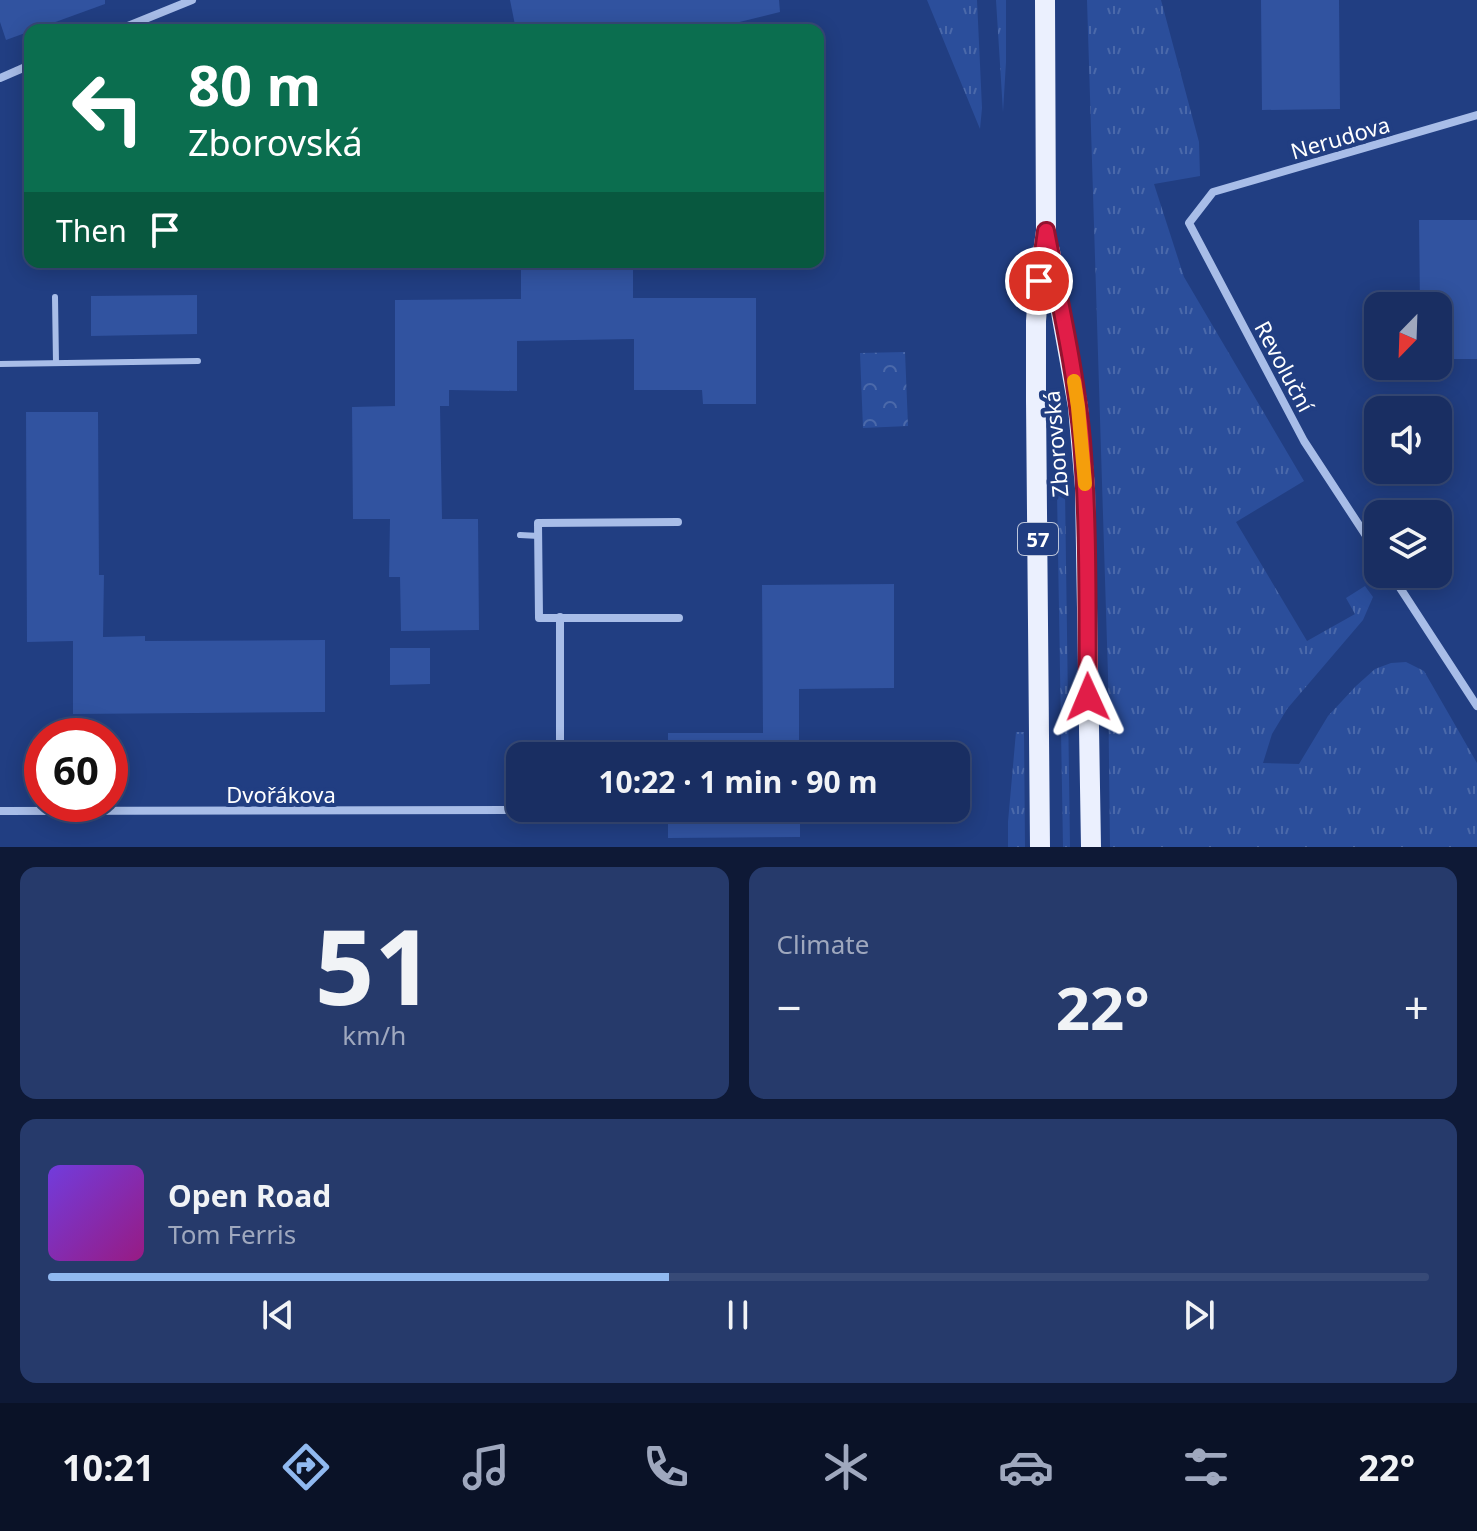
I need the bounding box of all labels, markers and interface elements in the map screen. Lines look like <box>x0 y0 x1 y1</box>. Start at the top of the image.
text: 80 m <box>188 46 321 122</box>
icon: left <box>56 56 160 160</box>
street label: Nerudova <box>1287 109 1393 165</box>
text: Zborovská <box>188 118 363 167</box>
icon: arrive <box>143 208 187 252</box>
text: Then <box>56 210 127 251</box>
pin <box>1005 247 1073 315</box>
icon: arrive <box>1017 259 1061 303</box>
north arrow <box>1364 292 1452 380</box>
map controls <box>1364 292 1452 588</box>
street label: Revoluční <box>1248 315 1322 418</box>
street label: Zborovská <box>1035 390 1075 498</box>
button: sound <box>1364 396 1452 484</box>
button: layers <box>1364 500 1452 588</box>
road number: 57 <box>1018 523 1058 555</box>
position arrow <box>1046 655 1130 739</box>
speed limit sign: 60 <box>24 718 128 822</box>
text: 10:22 · 1 min · 90 m <box>598 761 878 802</box>
street label: Dvořákova <box>226 779 336 809</box>
text: 51 <box>315 894 434 1035</box>
text: Climate <box>777 926 869 962</box>
text: 22° <box>1056 966 1150 1048</box>
text: − <box>777 977 802 1037</box>
text: + <box>1404 977 1429 1037</box>
text: km/h <box>342 1017 406 1053</box>
text: Open Road <box>168 1175 331 1216</box>
text: Tom Ferris <box>168 1216 296 1252</box>
icon: previous <box>256 1293 300 1337</box>
icon: pause <box>716 1293 760 1337</box>
icon: next <box>1177 1293 1221 1337</box>
icon: directions <box>278 1439 334 1495</box>
icon: music <box>458 1439 514 1495</box>
icon: phone <box>638 1439 694 1495</box>
icon: climate <box>818 1439 874 1495</box>
icon: car <box>998 1439 1054 1495</box>
icon: filters <box>1178 1439 1234 1495</box>
text: 10:21 <box>62 1443 154 1492</box>
text: 22° <box>1358 1443 1415 1492</box>

